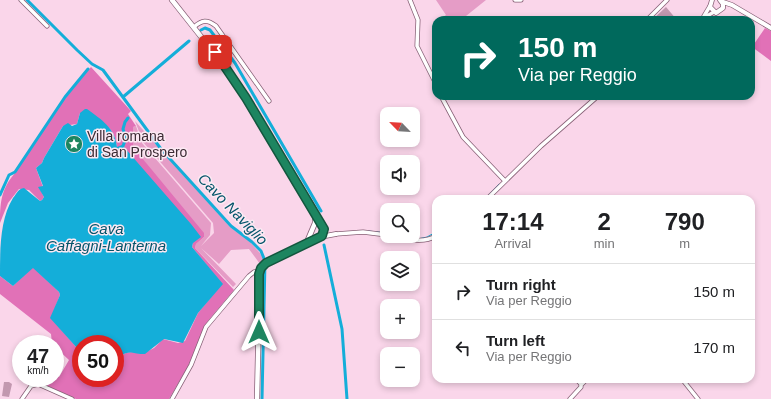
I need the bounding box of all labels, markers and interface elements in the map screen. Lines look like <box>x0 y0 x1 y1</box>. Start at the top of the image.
icon: right <box>452 32 504 84</box>
text: 150 m <box>518 32 597 63</box>
pin <box>198 35 232 69</box>
icon: arrive <box>204 41 226 63</box>
text: Via per Reggio <box>518 65 637 85</box>
north arrow <box>380 107 420 147</box>
map controls <box>380 107 420 387</box>
place label: Villa romana di San Prospero <box>87 128 188 160</box>
place icon: Villa romana di San Prospero <box>64 134 84 154</box>
button: sound <box>380 155 420 195</box>
water label: Cavo Naviglio <box>195 170 271 248</box>
button: search <box>380 203 420 243</box>
text: 17:14 <box>482 208 544 235</box>
text: 2 <box>597 208 611 235</box>
text: 790 <box>665 208 705 235</box>
water label: Cava Caffagni-Lanterna <box>46 220 166 254</box>
text: Arrival <box>494 236 531 251</box>
text: min <box>594 236 615 251</box>
text: m <box>679 236 690 251</box>
button: layers <box>380 251 420 291</box>
text: Turn right <box>486 276 556 293</box>
icon: right <box>452 281 474 303</box>
text: 150 m <box>693 283 735 300</box>
text: Via per Reggio <box>486 293 572 308</box>
button: + <box>380 299 420 339</box>
position arrow <box>238 311 280 353</box>
text: Turn left <box>486 332 545 349</box>
speed limit sign: 50 <box>72 335 124 387</box>
icon: left <box>452 337 474 359</box>
text: 170 m <box>693 339 735 356</box>
text: 47 <box>27 345 49 367</box>
button: − <box>380 347 420 387</box>
text: Via per Reggio <box>486 349 572 364</box>
text: km/h <box>27 365 49 376</box>

